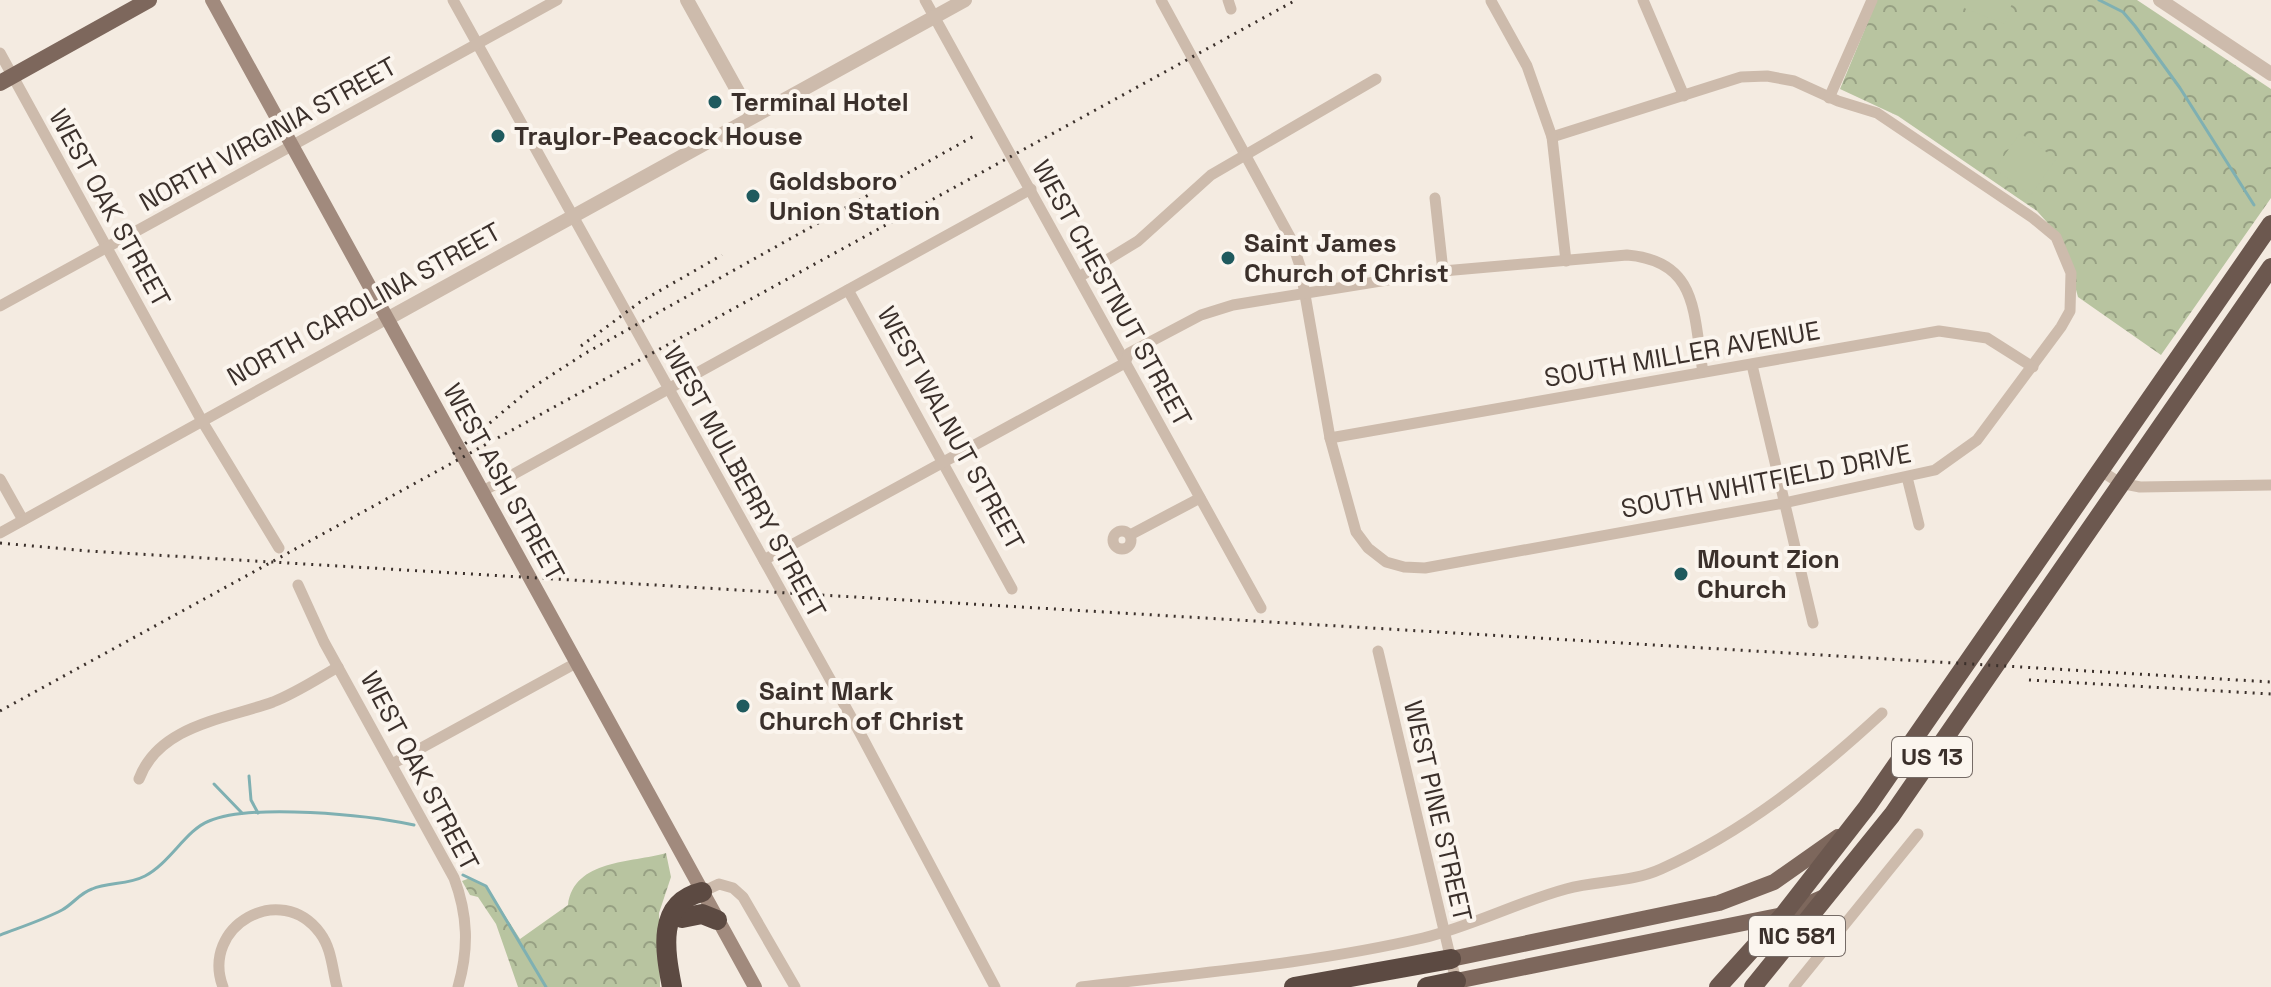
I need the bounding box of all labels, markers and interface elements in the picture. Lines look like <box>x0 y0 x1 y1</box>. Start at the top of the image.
street label: NORTH VIRGINIA STREET <box>133 49 403 219</box>
place label: Terminal Hotel <box>731 85 909 119</box>
marker: Terminal Hotel <box>706 93 724 111</box>
street label: WEST OAK STREET <box>41 103 179 313</box>
place label: Traylor-Peacock House <box>514 119 803 153</box>
marker: Traylor-Peacock House <box>489 127 507 145</box>
street label: WEST CHESTNUT STREET <box>1024 154 1200 432</box>
place label: Goldsboro Union Station <box>769 164 940 228</box>
marker: Goldsboro Union Station <box>744 187 762 205</box>
street label: NORTH CAROLINA STREET <box>221 214 507 394</box>
place label: Saint James Church of Christ <box>1244 226 1449 290</box>
marker: Saint James Church of Christ <box>1219 249 1237 267</box>
street label: WEST WALNUT STREET <box>870 300 1032 556</box>
street label: SOUTH MILLER AVENUE <box>1542 313 1822 395</box>
street label: WEST MULBERRY STREET <box>656 340 834 624</box>
street label: WEST ASH STREET <box>436 377 572 587</box>
street label: SOUTH WHITFIELD DRIVE <box>1618 436 1914 526</box>
place label: Mount Zion Church <box>1697 542 1840 606</box>
marker: Mount Zion Church <box>1672 565 1690 583</box>
street label: WEST OAK STREET <box>353 665 487 877</box>
place label: Saint Mark Church of Christ <box>759 674 964 738</box>
marker: Saint Mark Church of Christ <box>734 697 752 715</box>
street label: WEST PINE STREET <box>1396 697 1480 925</box>
road number: US 13 <box>1892 737 1972 777</box>
road number: NC 581 <box>1749 916 1845 956</box>

